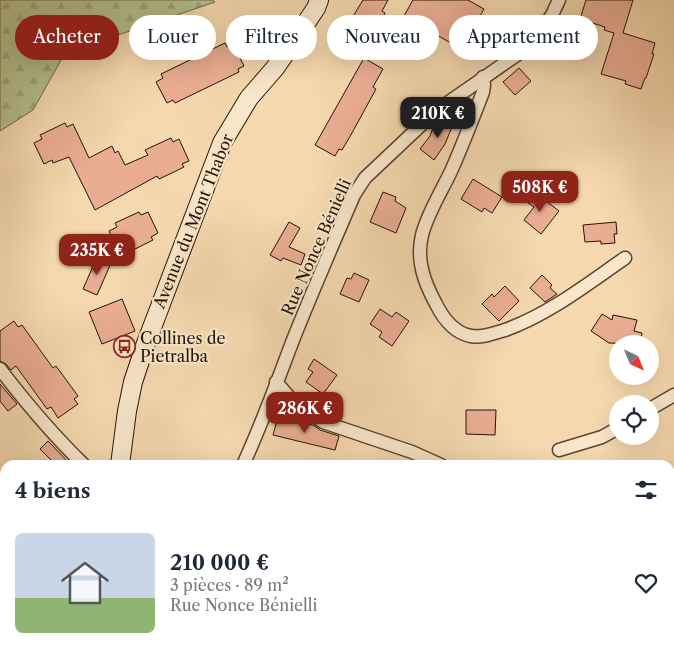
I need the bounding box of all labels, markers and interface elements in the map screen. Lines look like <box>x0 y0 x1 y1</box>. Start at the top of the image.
chip: Acheter <box>15 15 119 60</box>
chip: Louer <box>129 15 216 60</box>
chip: Filtres <box>226 15 317 60</box>
chip: Nouveau <box>327 15 439 60</box>
chip: Appartement <box>449 15 598 60</box>
pin: 210K € <box>397 96 479 139</box>
text: 210K € <box>411 103 465 123</box>
street label: Avenue du Mont Thabor <box>148 130 237 312</box>
pin: 508K € <box>499 170 581 213</box>
street label: Rue Nonce Bénielli <box>277 175 355 318</box>
text: 508K € <box>512 177 568 197</box>
pin: 235K € <box>56 234 138 276</box>
text: 235K € <box>70 240 124 260</box>
place label: Collines de Pietralba <box>140 328 225 366</box>
bus stop icon: Collines de Pietralba <box>112 335 136 359</box>
north arrow <box>609 335 659 385</box>
map controls <box>609 335 659 445</box>
pin: 286K € <box>264 392 346 434</box>
button: locate <box>609 395 659 445</box>
text: 286K € <box>277 398 333 418</box>
icon: filters <box>632 476 660 504</box>
text: 4 biens <box>15 478 91 503</box>
text: 210 000 € <box>170 550 269 575</box>
icon: home <box>55 553 115 613</box>
icon: heart <box>632 569 660 597</box>
text: 3 pièces · 89 m² <box>170 575 289 595</box>
text: Rue Nonce Bénielli <box>170 595 317 615</box>

